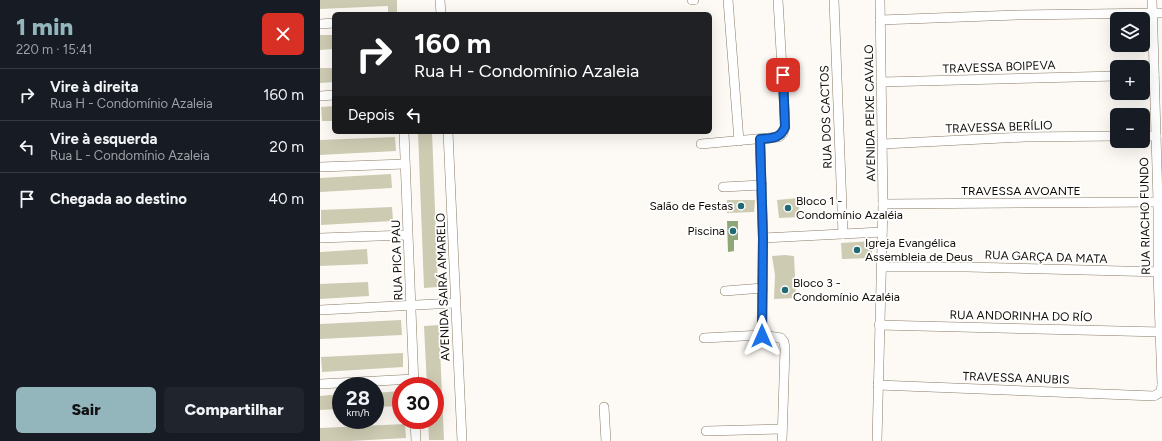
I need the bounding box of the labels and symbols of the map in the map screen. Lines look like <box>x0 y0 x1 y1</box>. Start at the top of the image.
street label: AVENIDA PEIXE CAVALO <box>862 44 878 182</box>
pin <box>766 58 800 92</box>
street label: TRAVESSA BOIPEVA <box>942 58 1056 76</box>
street label: RUA DOS CACTOS <box>817 65 835 169</box>
street label: TRAVESSA BERÍLIO <box>945 118 1053 136</box>
street label: RUA RIACHO FUNDO <box>1137 157 1153 275</box>
street label: TRAVESSA AVOANTE <box>961 184 1081 198</box>
place label: Bloco 1 - Condomínio Azaléia <box>796 194 903 222</box>
place label: Salão de Festas <box>649 199 733 213</box>
marker: Salão de Festas <box>736 201 746 211</box>
marker: Bloco 1 - Condomínio Azaléia <box>783 203 793 213</box>
street label: AVENIDA SAIRÁ AMARELO <box>433 212 453 362</box>
street label: RUA PICA PAU <box>389 219 405 301</box>
place label: Piscina <box>688 224 725 238</box>
marker: Piscina <box>728 226 738 236</box>
place label: Igreja Evangélica Assembleia de Deus <box>865 236 973 264</box>
marker: Igreja Evangélica Assembleia de Deus <box>852 245 862 255</box>
street label: RUA GARÇA DA MATA <box>984 248 1108 266</box>
place label: Bloco 3 - Condomínio Azaléia <box>793 276 900 304</box>
marker: Bloco 3 - Condomínio Azaléia <box>780 285 790 295</box>
street label: RUA ANDORINHA DO RÍO <box>949 308 1093 324</box>
position arrow <box>741 315 783 357</box>
street label: TRAVESSA ANUBIS <box>962 369 1070 387</box>
speed limit sign: 30 <box>392 377 444 429</box>

